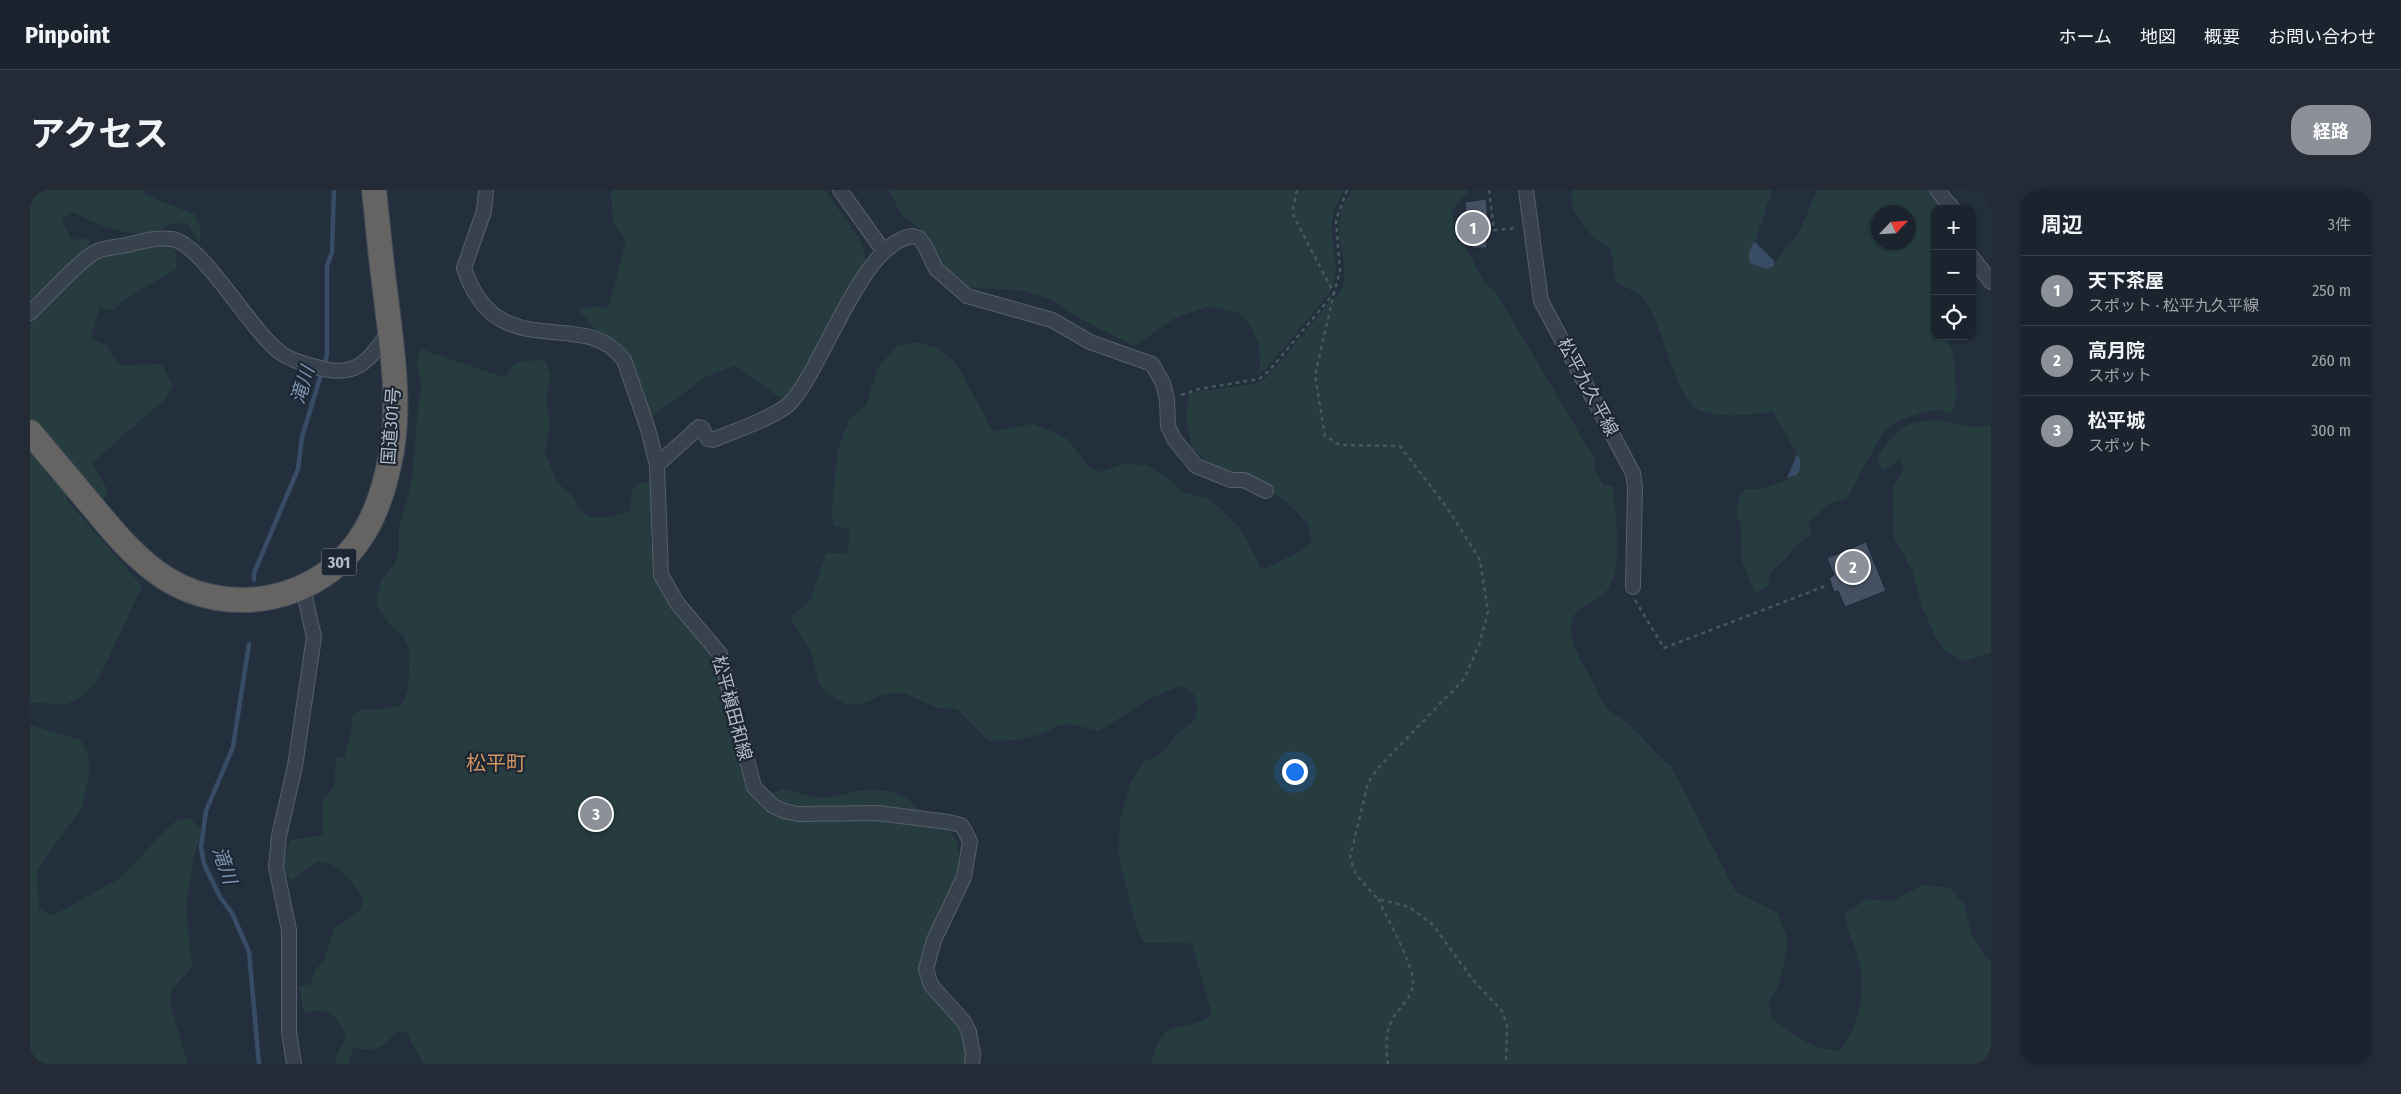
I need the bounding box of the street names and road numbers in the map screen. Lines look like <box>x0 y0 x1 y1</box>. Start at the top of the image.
street label: 松平九久平線 <box>1553 334 1623 440</box>
street label: 国道301号 <box>377 386 405 466</box>
road number: 301 <box>322 548 356 576</box>
street label: 松平槇田和線 <box>707 653 757 763</box>

